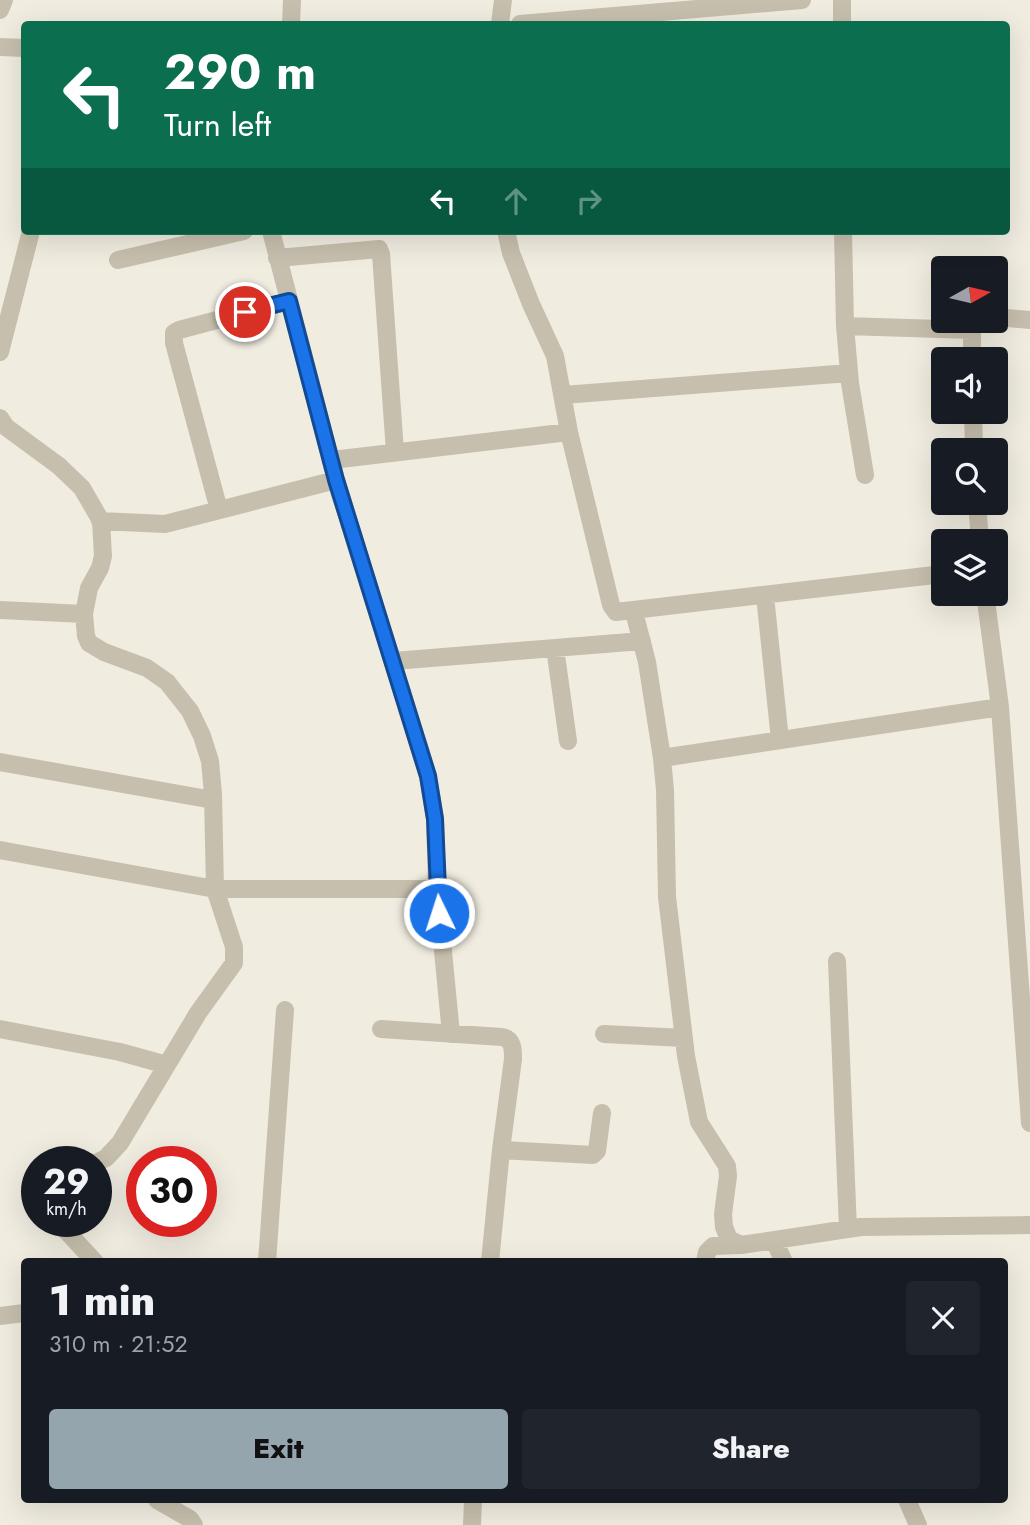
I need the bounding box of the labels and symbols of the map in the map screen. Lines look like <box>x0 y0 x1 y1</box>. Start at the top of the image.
north arrow <box>931 256 1008 332</box>
pin <box>215 282 275 342</box>
position arrow <box>402 876 476 950</box>
speed limit sign: 30 <box>126 1146 217 1237</box>

